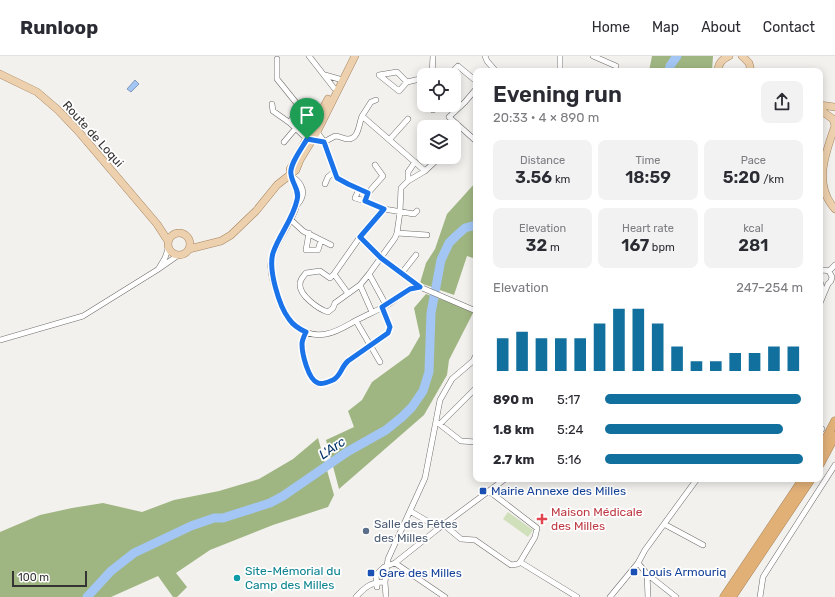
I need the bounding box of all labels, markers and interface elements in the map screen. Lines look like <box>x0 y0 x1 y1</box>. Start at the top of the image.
text: Runloop <box>20 16 98 39</box>
text: Home <box>592 19 630 36</box>
text: Map <box>652 19 679 36</box>
text: About <box>701 19 741 36</box>
text: Contact <box>763 19 815 36</box>
map controls <box>417 68 461 164</box>
button: locate <box>417 68 461 112</box>
text: Evening run <box>493 81 622 108</box>
button: share <box>761 81 803 123</box>
street label: Route de Loqui <box>60 98 126 170</box>
pin <box>290 98 324 139</box>
icon: arrive <box>296 104 318 126</box>
text: 20:33 · 4 × 890 m <box>493 110 599 125</box>
button: layers <box>417 120 461 164</box>
text: Distance <box>520 154 565 167</box>
text: Time <box>636 154 660 167</box>
text: Pace <box>741 154 766 167</box>
text: 3.56 <box>515 167 552 187</box>
text: 18:59 <box>625 167 671 187</box>
text: 5:20 <box>723 167 760 187</box>
text: km <box>552 173 570 186</box>
text: /km <box>760 173 784 186</box>
text: Elevation <box>519 222 566 235</box>
text: Heart rate <box>622 222 674 235</box>
text: kcal <box>743 222 763 235</box>
text: 32 <box>526 235 547 255</box>
text: 167 <box>621 235 649 255</box>
text: 281 <box>738 235 768 255</box>
text: m <box>547 241 560 254</box>
text: bpm <box>649 241 675 254</box>
text: Elevation <box>493 280 549 295</box>
text: 247–254 m <box>736 280 803 295</box>
text: 890 m <box>493 392 534 407</box>
text: 5:17 <box>557 392 580 407</box>
text: 1.8 km <box>493 422 534 437</box>
text: 5:24 <box>557 422 584 437</box>
water label: L'Arc <box>316 434 348 462</box>
text: 2.7 km <box>493 452 534 467</box>
text: 5:16 <box>557 452 581 467</box>
place label: Mairie Annexe des Milles <box>491 484 626 498</box>
marker: Mairie Annexe des Milles <box>478 486 488 496</box>
place label: Maison Médicale des Milles <box>551 505 643 533</box>
marker: Maison Médicale des Milles <box>536 513 548 525</box>
place label: Salle des Fêtes des Milles <box>374 517 458 545</box>
marker: Salle des Fêtes des Milles <box>361 526 371 536</box>
place label: Site-Mémorial du Camp des Milles <box>245 564 341 592</box>
place label: Louis Armouriq <box>642 565 726 579</box>
place label: Gare des Milles <box>379 566 462 580</box>
marker: Louis Armouriq <box>629 567 639 577</box>
marker: Gare des Milles <box>366 568 376 578</box>
scale bar <box>12 569 87 588</box>
text: 100 m <box>18 571 49 584</box>
marker: Site-Mémorial du Camp des Milles <box>232 573 242 583</box>

